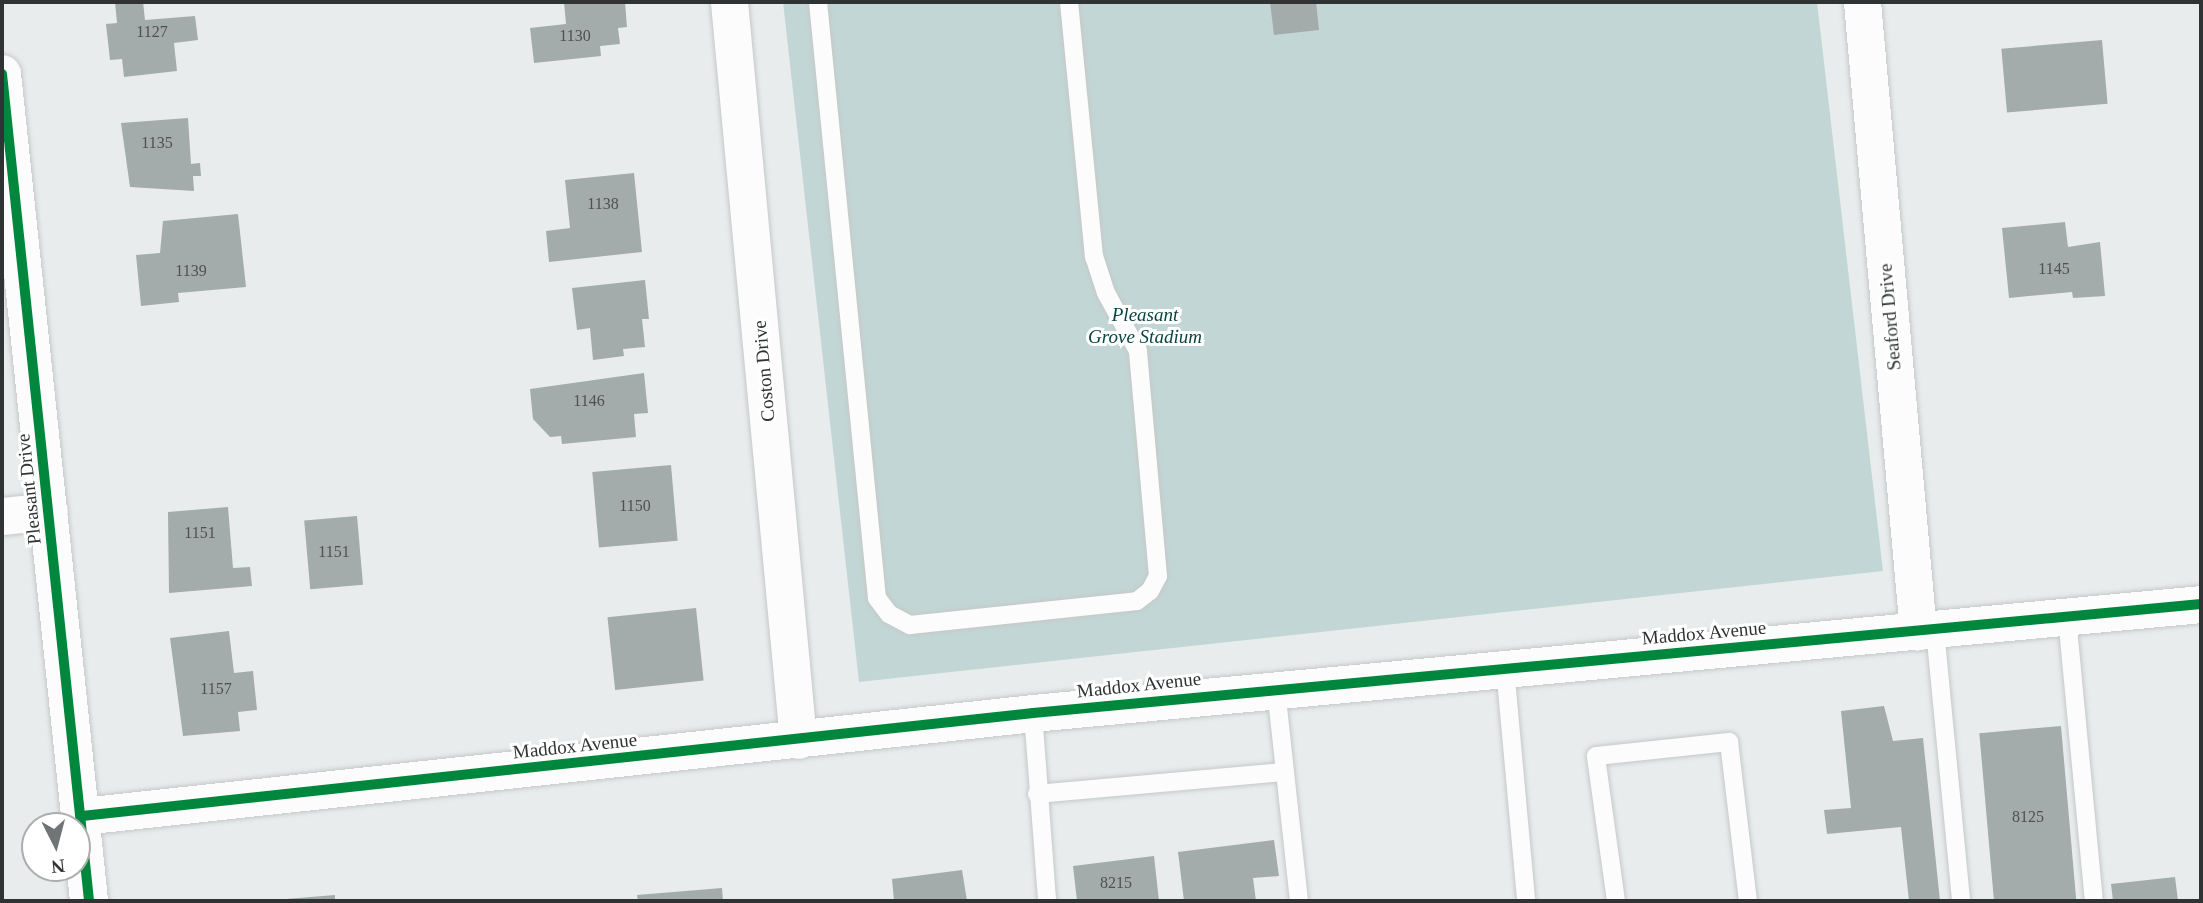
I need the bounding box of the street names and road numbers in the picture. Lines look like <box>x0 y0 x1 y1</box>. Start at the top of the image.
street label: Seaford Drive <box>1874 263 1906 371</box>
street label: Coston Drive <box>748 319 780 423</box>
street label: Pleasant Drive <box>12 432 46 546</box>
street label: Maddox Avenue <box>1640 616 1768 650</box>
street label: Maddox Avenue <box>1075 667 1203 703</box>
street label: Maddox Avenue <box>511 728 639 764</box>

